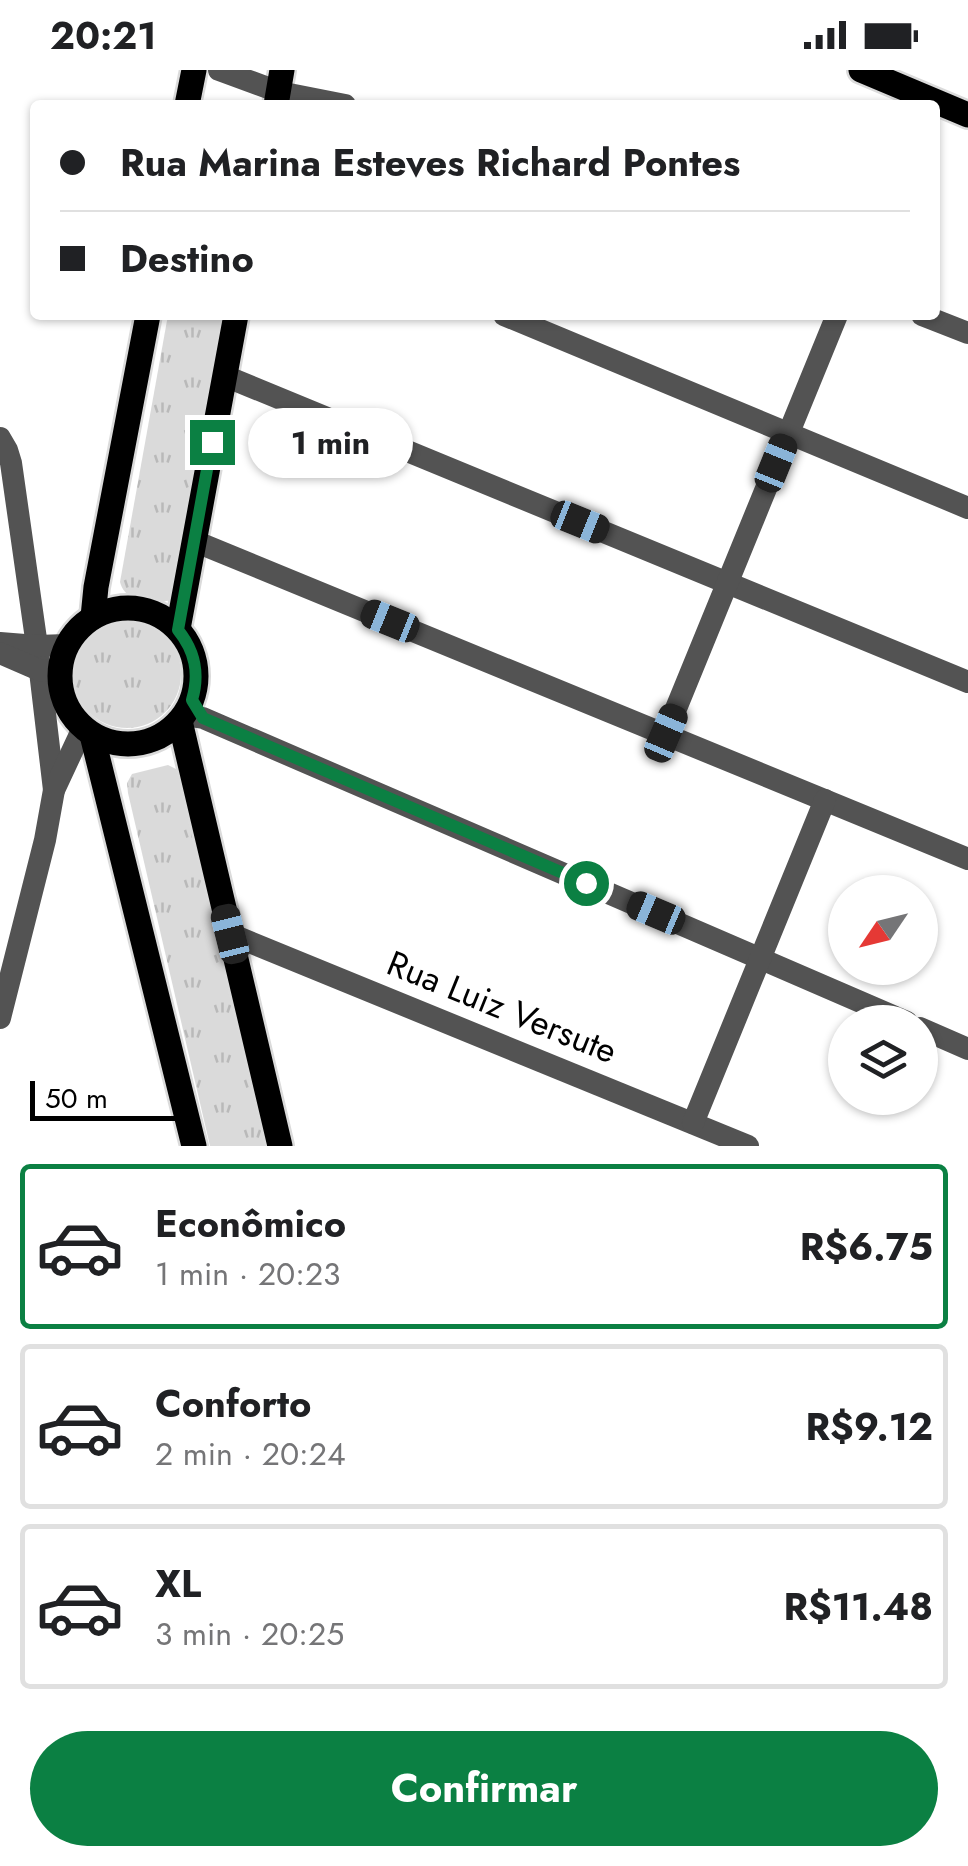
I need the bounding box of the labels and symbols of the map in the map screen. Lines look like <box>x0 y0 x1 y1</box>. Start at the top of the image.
callout: 1 min <box>247 407 412 477</box>
route end <box>190 420 235 465</box>
car <box>751 430 801 496</box>
car <box>547 497 613 547</box>
car <box>357 596 423 646</box>
car <box>640 700 692 766</box>
route start <box>564 861 609 906</box>
north arrow <box>828 875 938 985</box>
car <box>623 887 689 939</box>
car <box>208 901 252 967</box>
street label: Rua Luiz Versute <box>380 938 624 1076</box>
scale bar <box>30 1076 188 1120</box>

